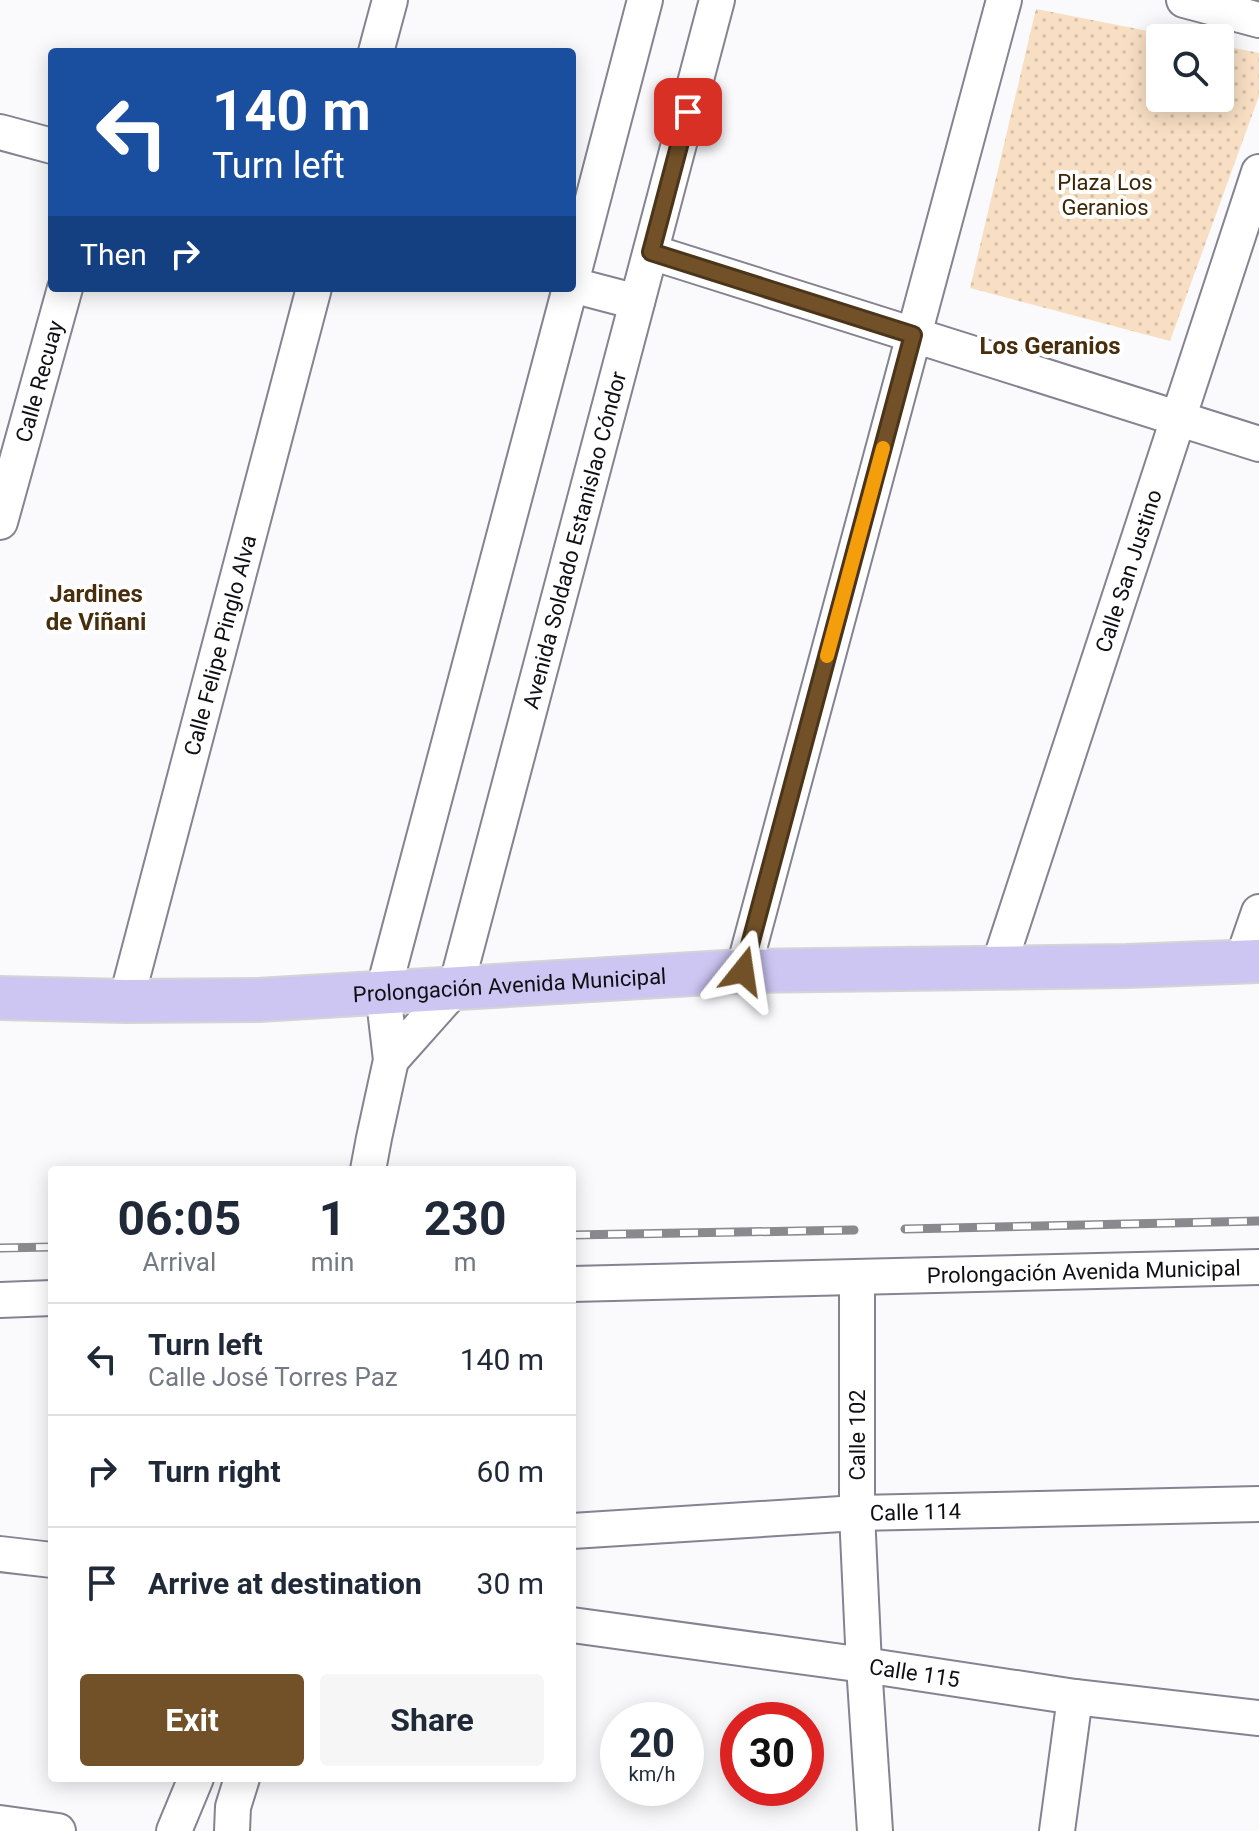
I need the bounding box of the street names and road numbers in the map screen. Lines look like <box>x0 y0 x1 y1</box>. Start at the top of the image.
street label: Calle Recuay <box>10 317 68 445</box>
street label: Avenida Soldado Estanislao Cóndor <box>518 368 631 711</box>
street label: Calle San Justino <box>1090 486 1167 655</box>
street label: Calle Felipe Pinglo Alva <box>179 532 261 758</box>
street label: Prolongación Avenida Municipal <box>352 963 667 1007</box>
street label: Prolongación Avenida Municipal <box>927 1255 1241 1288</box>
street label: Calle 102 <box>845 1389 870 1481</box>
street label: Calle 114 <box>870 1498 961 1525</box>
street label: Calle 115 <box>868 1653 962 1692</box>

